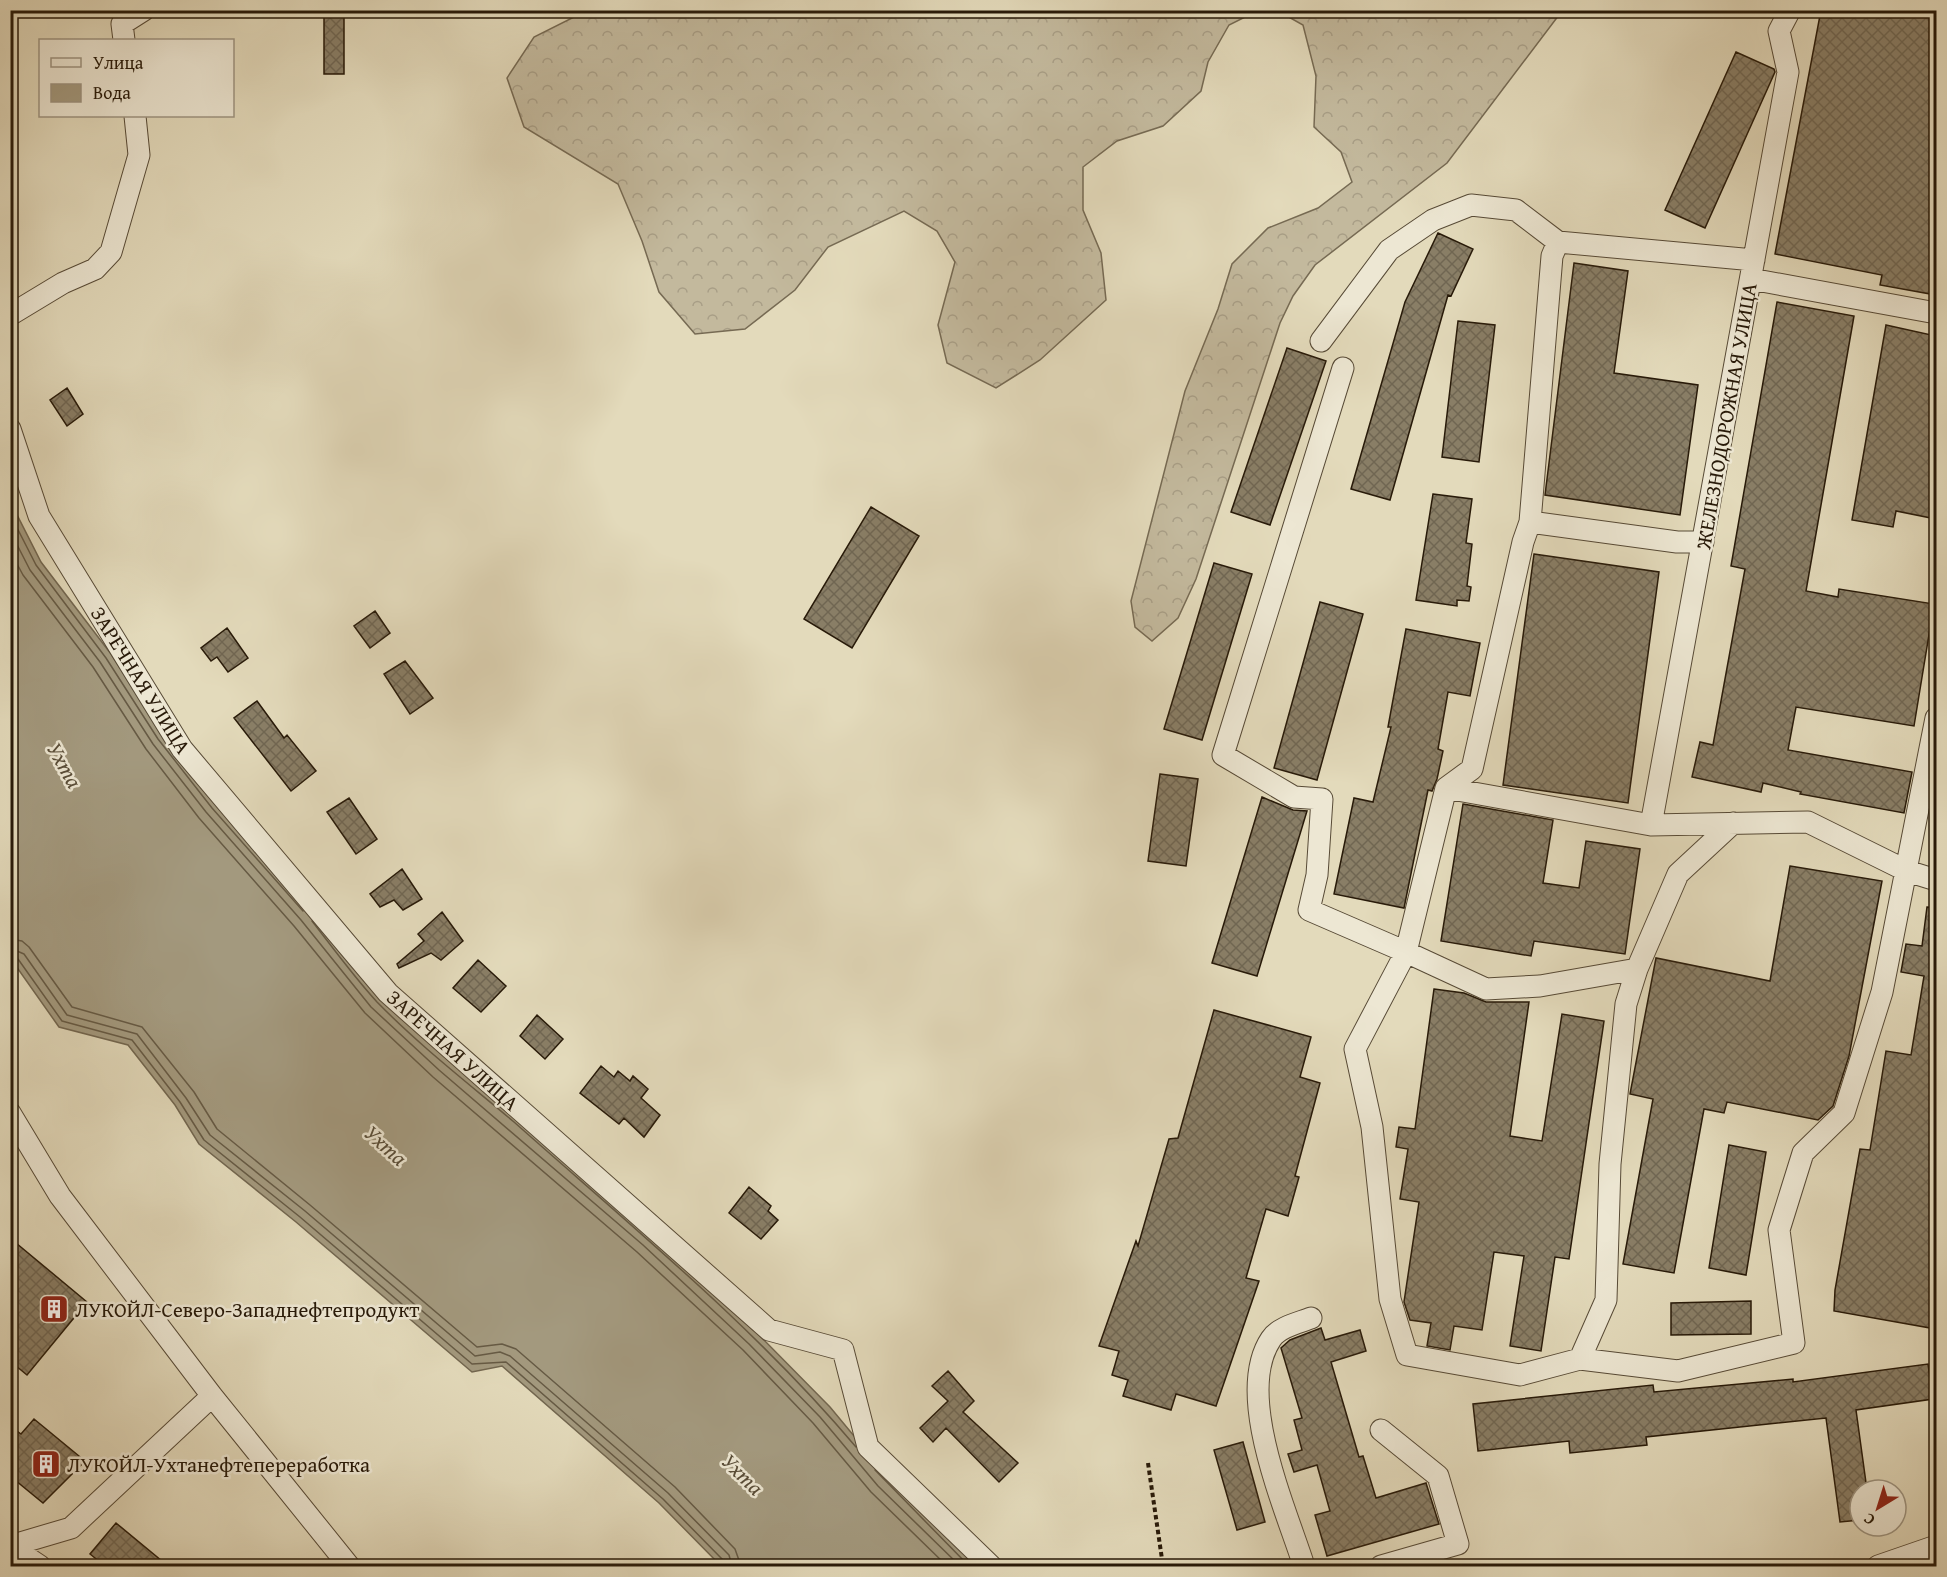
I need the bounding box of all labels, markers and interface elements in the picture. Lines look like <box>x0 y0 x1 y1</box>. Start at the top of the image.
legend <box>39 39 234 117</box>
text: Улица <box>93 49 144 76</box>
text: Вода <box>93 79 131 106</box>
street label: ЖЕЛЕЗНОДОРОЖНАЯ УЛИЦА <box>1687 280 1765 553</box>
street label: ЗАРЕЧНАЯ УЛИЦА <box>83 600 199 760</box>
water label: Ухта <box>39 736 91 794</box>
street label: ЗАРЕЧНАЯ УЛИЦА <box>380 982 526 1118</box>
water label: Ухта <box>357 1117 415 1173</box>
building icon: ЛУКОЙЛ-Северо-Западнефтепродукт <box>38 1293 70 1325</box>
place label: ЛУКОЙЛ-Северо-Западнефтепродукт <box>75 1294 419 1325</box>
water label: Ухта <box>715 1446 771 1502</box>
building icon: ЛУКОЙЛ-Ухтанефтепереработка <box>30 1448 62 1480</box>
place label: ЛУКОЙЛ-Ухтанефтепереработка <box>67 1449 370 1480</box>
north arrow <box>1848 1478 1908 1538</box>
text: С <box>1858 1508 1880 1532</box>

